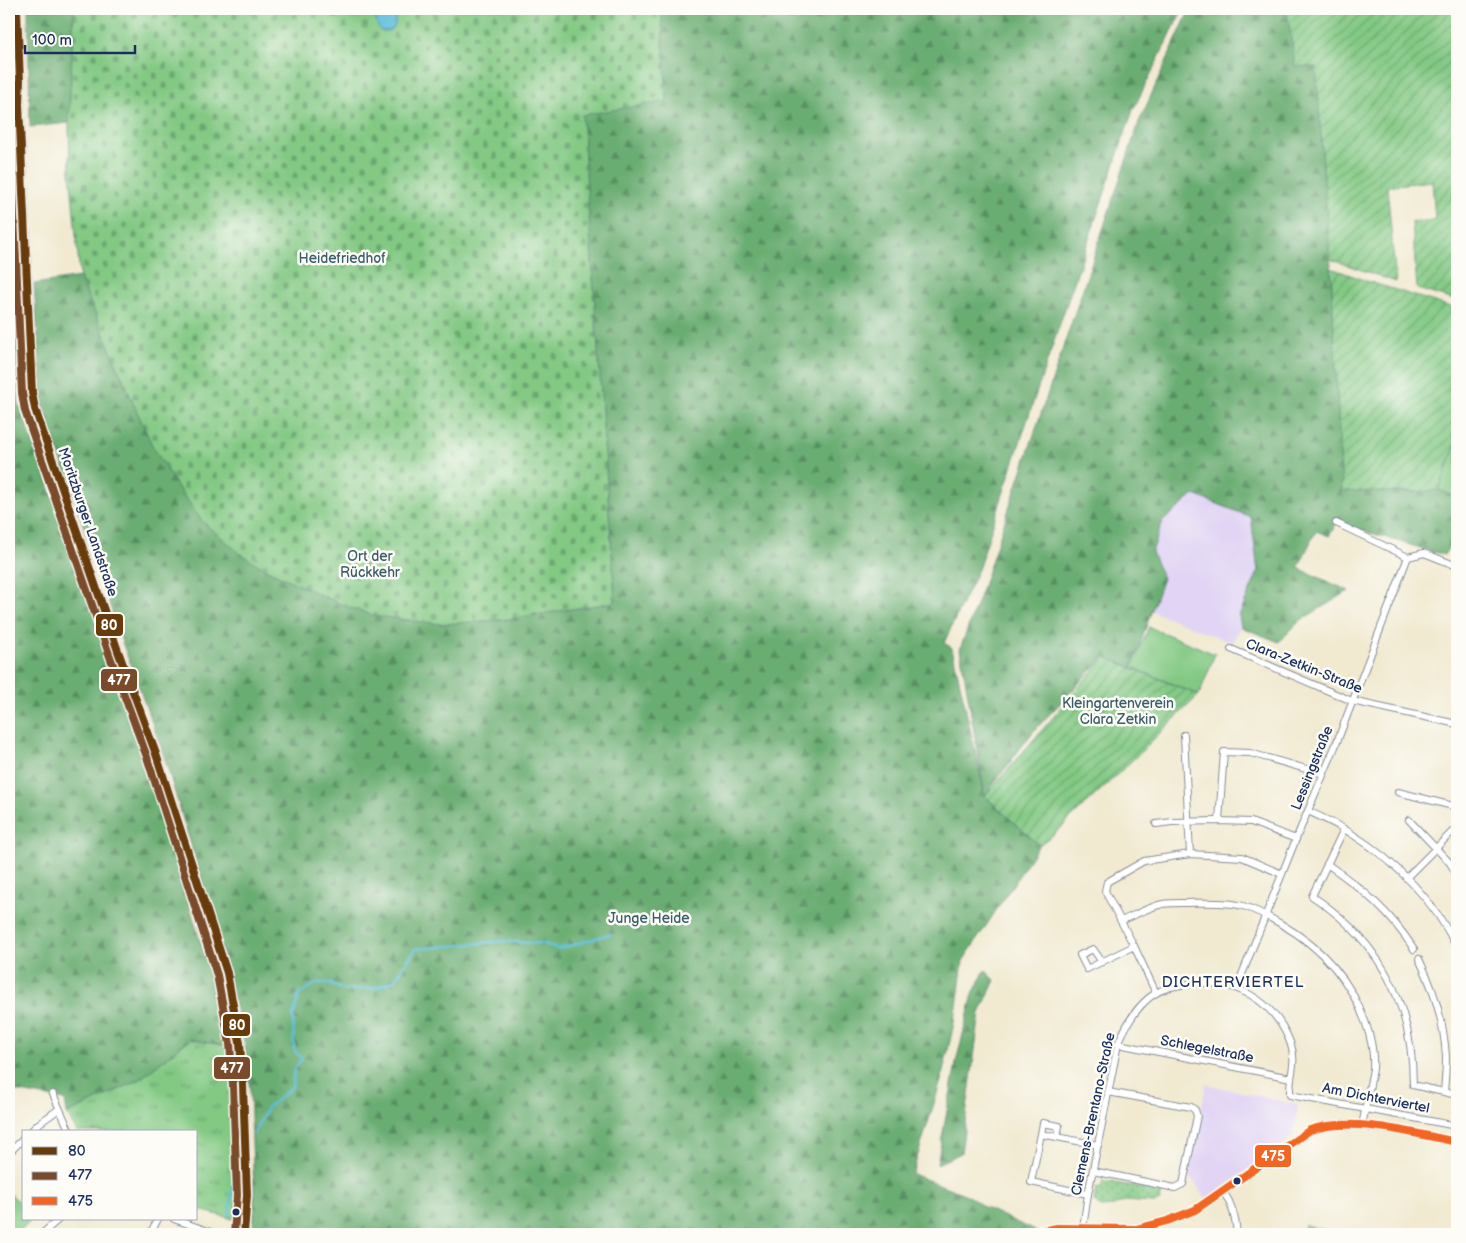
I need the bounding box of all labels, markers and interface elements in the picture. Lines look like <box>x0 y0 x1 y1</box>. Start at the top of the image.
scale bar <box>25 22 135 54</box>
text: 100 m <box>32 31 72 50</box>
park label: Heidefriedhof <box>298 250 386 267</box>
street label: Moritzburger Landstraße <box>55 445 121 599</box>
park label: Ort der Rückkehr <box>340 548 401 581</box>
line badge: 80 <box>95 613 124 637</box>
text: 80 <box>100 617 118 634</box>
street label: Clara-Zetkin-Straße <box>1243 635 1365 697</box>
line badge: 477 <box>100 668 138 692</box>
text: 477 <box>107 672 131 689</box>
park label: Kleingartenverein Clara Zetkin <box>1062 695 1174 728</box>
street label: Lessingstraße <box>1287 724 1337 812</box>
park label: Junge Heide <box>608 910 690 927</box>
district label: DICHTERVIERTEL <box>1162 973 1304 992</box>
line badge: 80 <box>222 1013 251 1037</box>
text: 80 <box>228 1017 246 1034</box>
street label: Clemens-Brentano-Straße <box>1067 1031 1119 1197</box>
street label: Schlegelstraße <box>1159 1032 1255 1066</box>
line badge: 477 <box>213 1056 251 1080</box>
text: 477 <box>220 1060 244 1077</box>
street label: Am Dichterviertel <box>1321 1079 1431 1117</box>
legend <box>22 1130 198 1220</box>
text: 80 <box>68 1142 86 1161</box>
line badge: 475 <box>1254 1144 1292 1168</box>
text: 475 <box>1261 1148 1285 1165</box>
text: 477 <box>68 1166 93 1185</box>
unlabelled marker <box>1232 1176 1242 1186</box>
text: 475 <box>68 1192 93 1211</box>
unlabelled marker <box>231 1207 241 1217</box>

